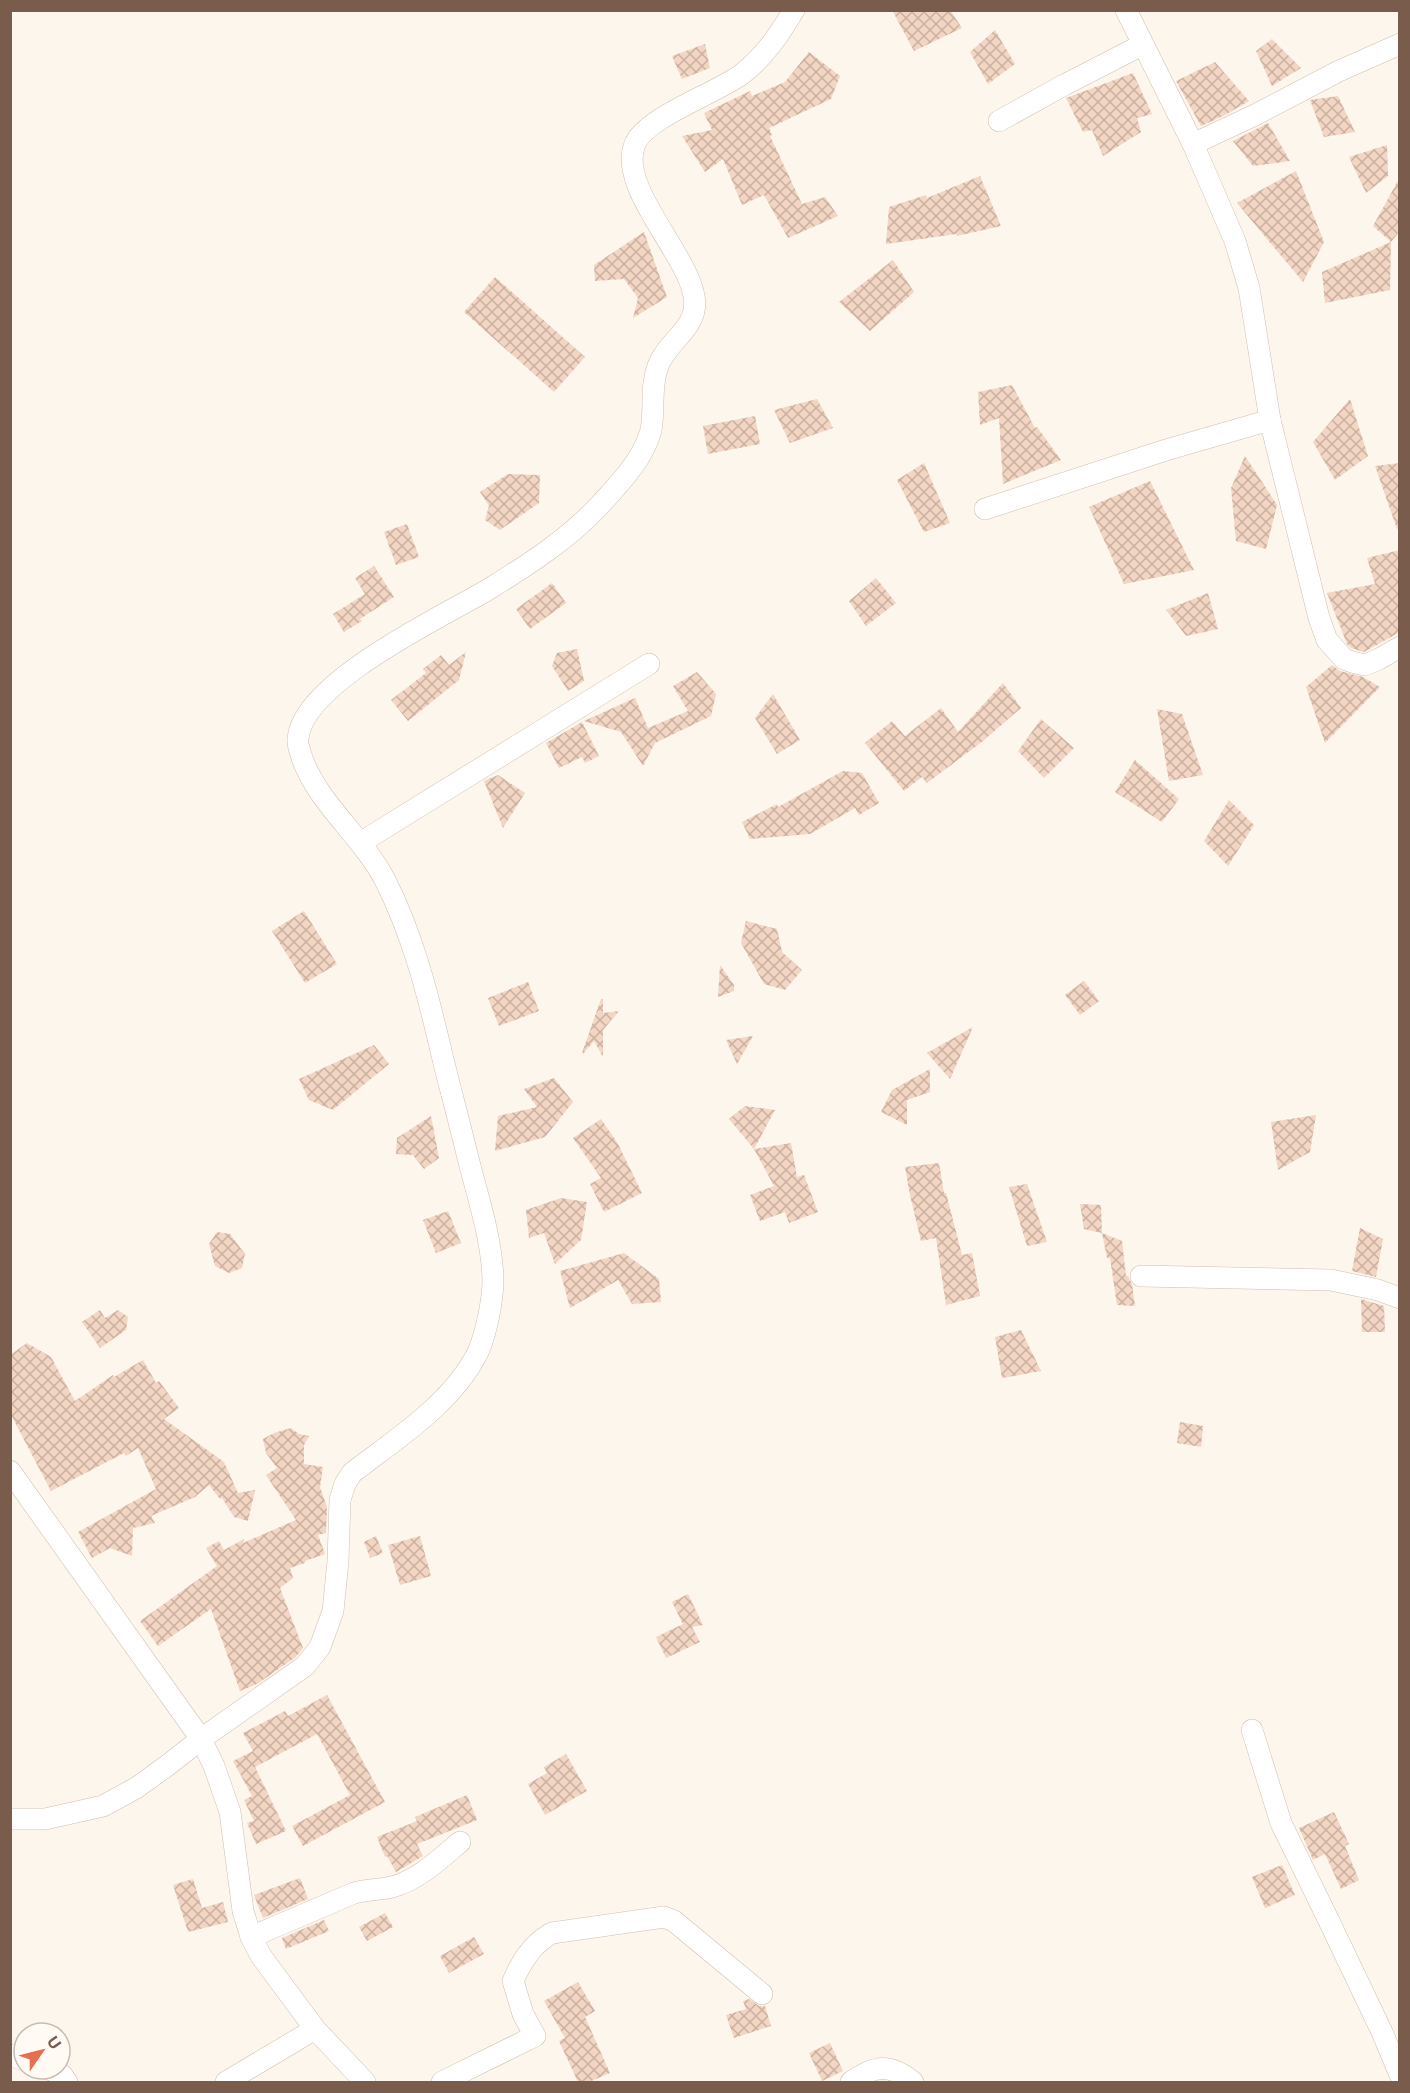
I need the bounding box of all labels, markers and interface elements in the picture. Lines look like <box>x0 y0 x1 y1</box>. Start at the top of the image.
north arrow <box>12 2021 72 2081</box>
text: U <box>42 2031 67 2054</box>

